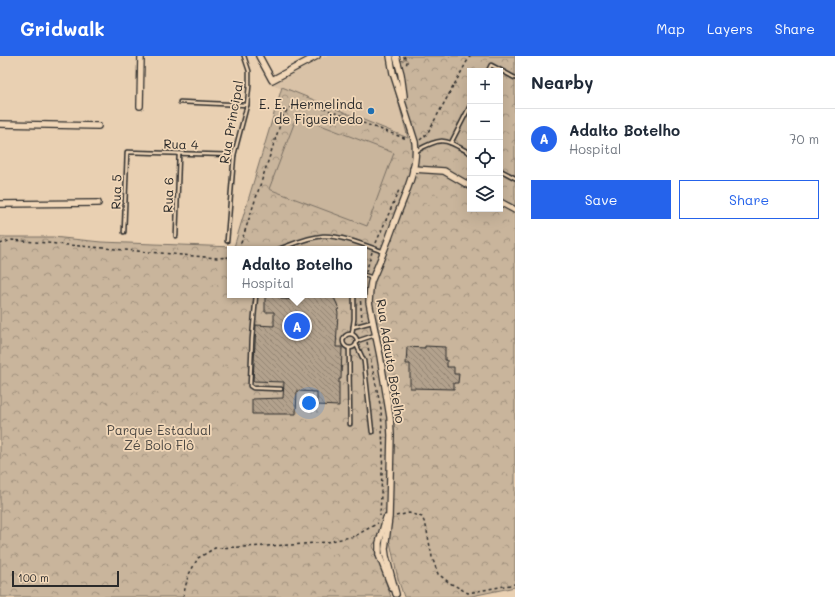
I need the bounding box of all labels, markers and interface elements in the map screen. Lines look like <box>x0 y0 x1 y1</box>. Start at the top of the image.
text: Gridwalk <box>20 16 105 41</box>
text: Map <box>656 19 685 38</box>
text: Layers <box>707 19 753 38</box>
text: Share <box>775 19 815 38</box>
map controls <box>467 68 503 212</box>
button: + <box>467 68 503 104</box>
text: Nearby <box>531 71 593 93</box>
street label: Rua Principal <box>215 79 246 165</box>
place label: E. E. Hermelinda de Figueiredo <box>259 95 363 127</box>
button: − <box>467 104 503 140</box>
marker: E. E. Hermelinda de Figueiredo <box>366 106 376 116</box>
text: Adalto Botelho <box>569 120 680 140</box>
text: A <box>539 130 549 147</box>
text: 70 m <box>789 130 819 147</box>
street label: Rua 4 <box>163 134 199 153</box>
button: locate <box>467 140 503 176</box>
text: Hospital <box>569 140 621 157</box>
street label: Rua 5 <box>106 174 125 210</box>
button: layers <box>467 176 503 212</box>
street label: Rua 6 <box>158 177 177 213</box>
button: Save <box>531 180 671 219</box>
button: Share <box>679 180 819 219</box>
popup <box>227 246 367 298</box>
text: Adalto Botelho <box>241 254 353 274</box>
text: Hospital <box>241 274 294 291</box>
street label: Rua Adauto Botelho <box>373 298 410 425</box>
pin: A <box>284 311 310 341</box>
your location <box>299 393 319 413</box>
park label: Parque Estadual Zé Bolo Flô <box>107 421 211 453</box>
scale bar <box>12 569 119 588</box>
text: 100 m <box>18 570 49 585</box>

